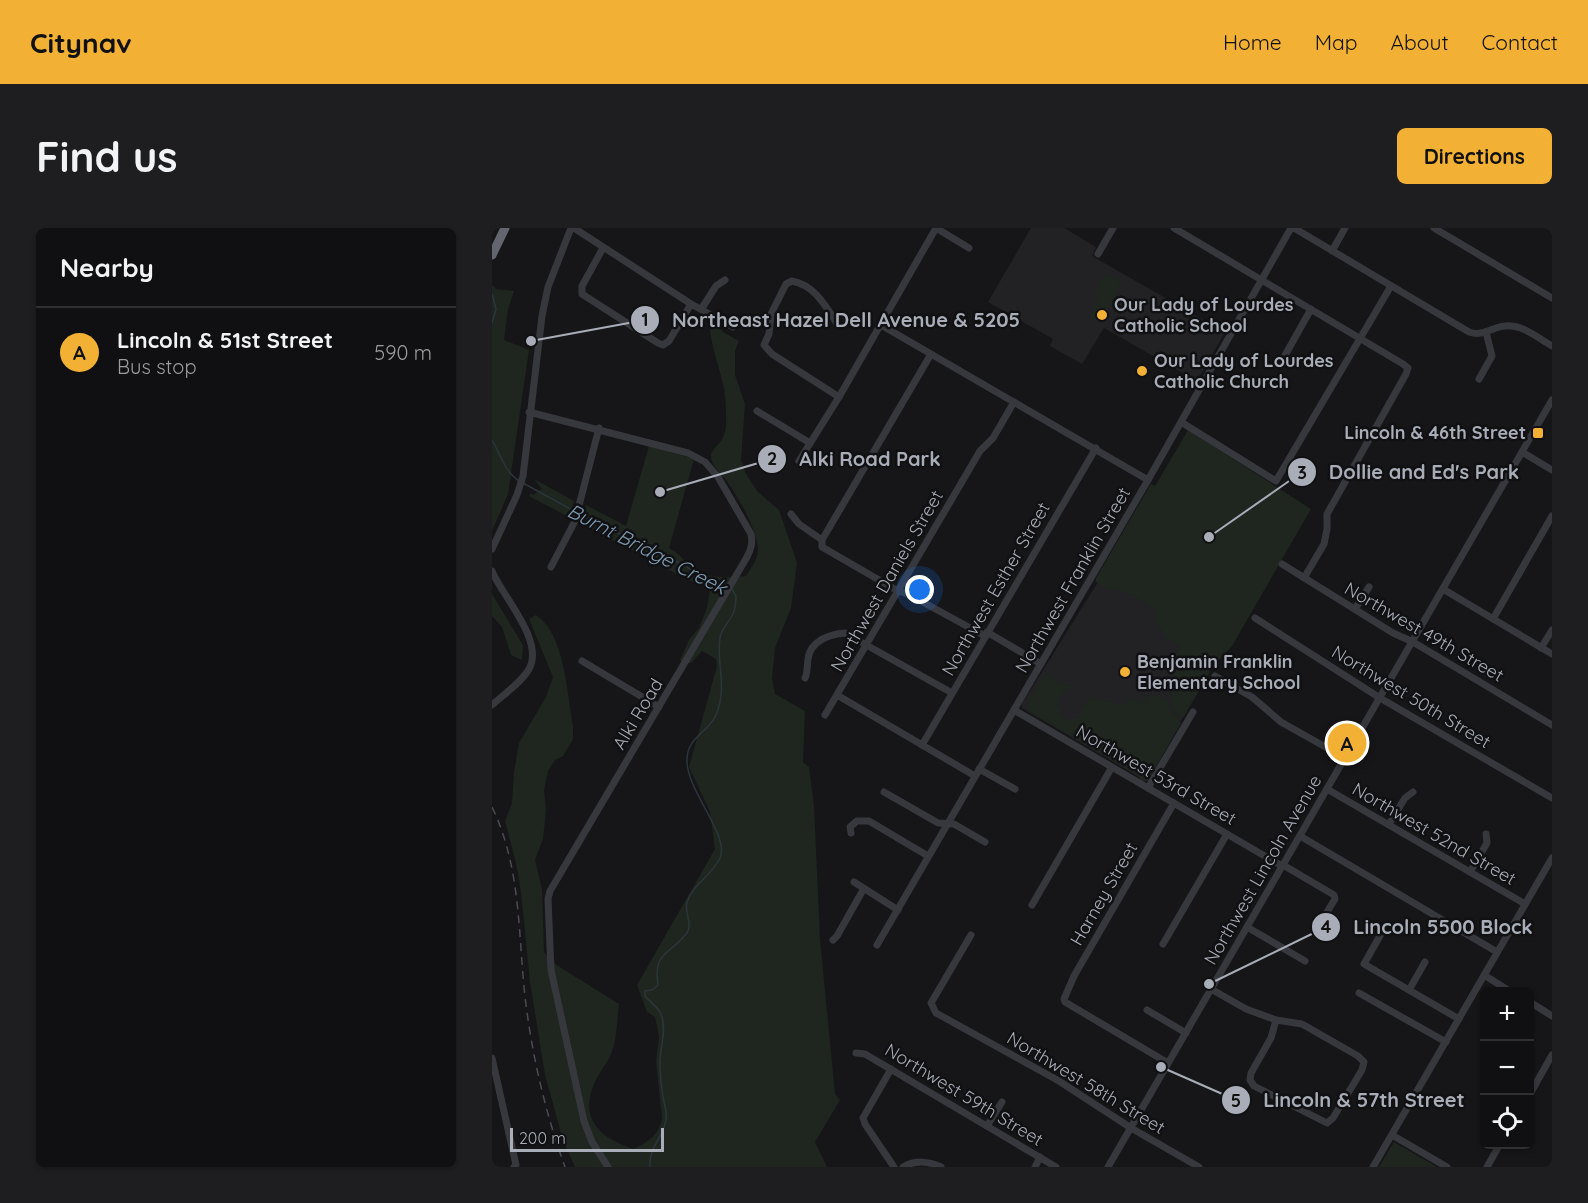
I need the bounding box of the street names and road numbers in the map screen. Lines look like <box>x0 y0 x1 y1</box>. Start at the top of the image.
street label: Northwest Franklin Street <box>1010 483 1135 677</box>
street label: Northwest Daniels Street <box>825 486 948 675</box>
street label: Northwest Esther Street <box>936 498 1055 680</box>
street label: Northwest 49th Street <box>1341 577 1508 687</box>
street label: Northwest 50th Street <box>1328 640 1495 753</box>
street label: Alki Road <box>607 674 668 753</box>
street label: Northwest 53rd Street <box>1072 719 1240 830</box>
street label: Northwest Lincoln Avenue <box>1199 771 1326 969</box>
street label: Northwest 52nd Street <box>1348 777 1520 890</box>
street label: Harney Street <box>1065 838 1142 950</box>
street label: Northwest 58th Street <box>1003 1026 1169 1139</box>
street label: Northwest 59th Street <box>881 1038 1048 1151</box>

